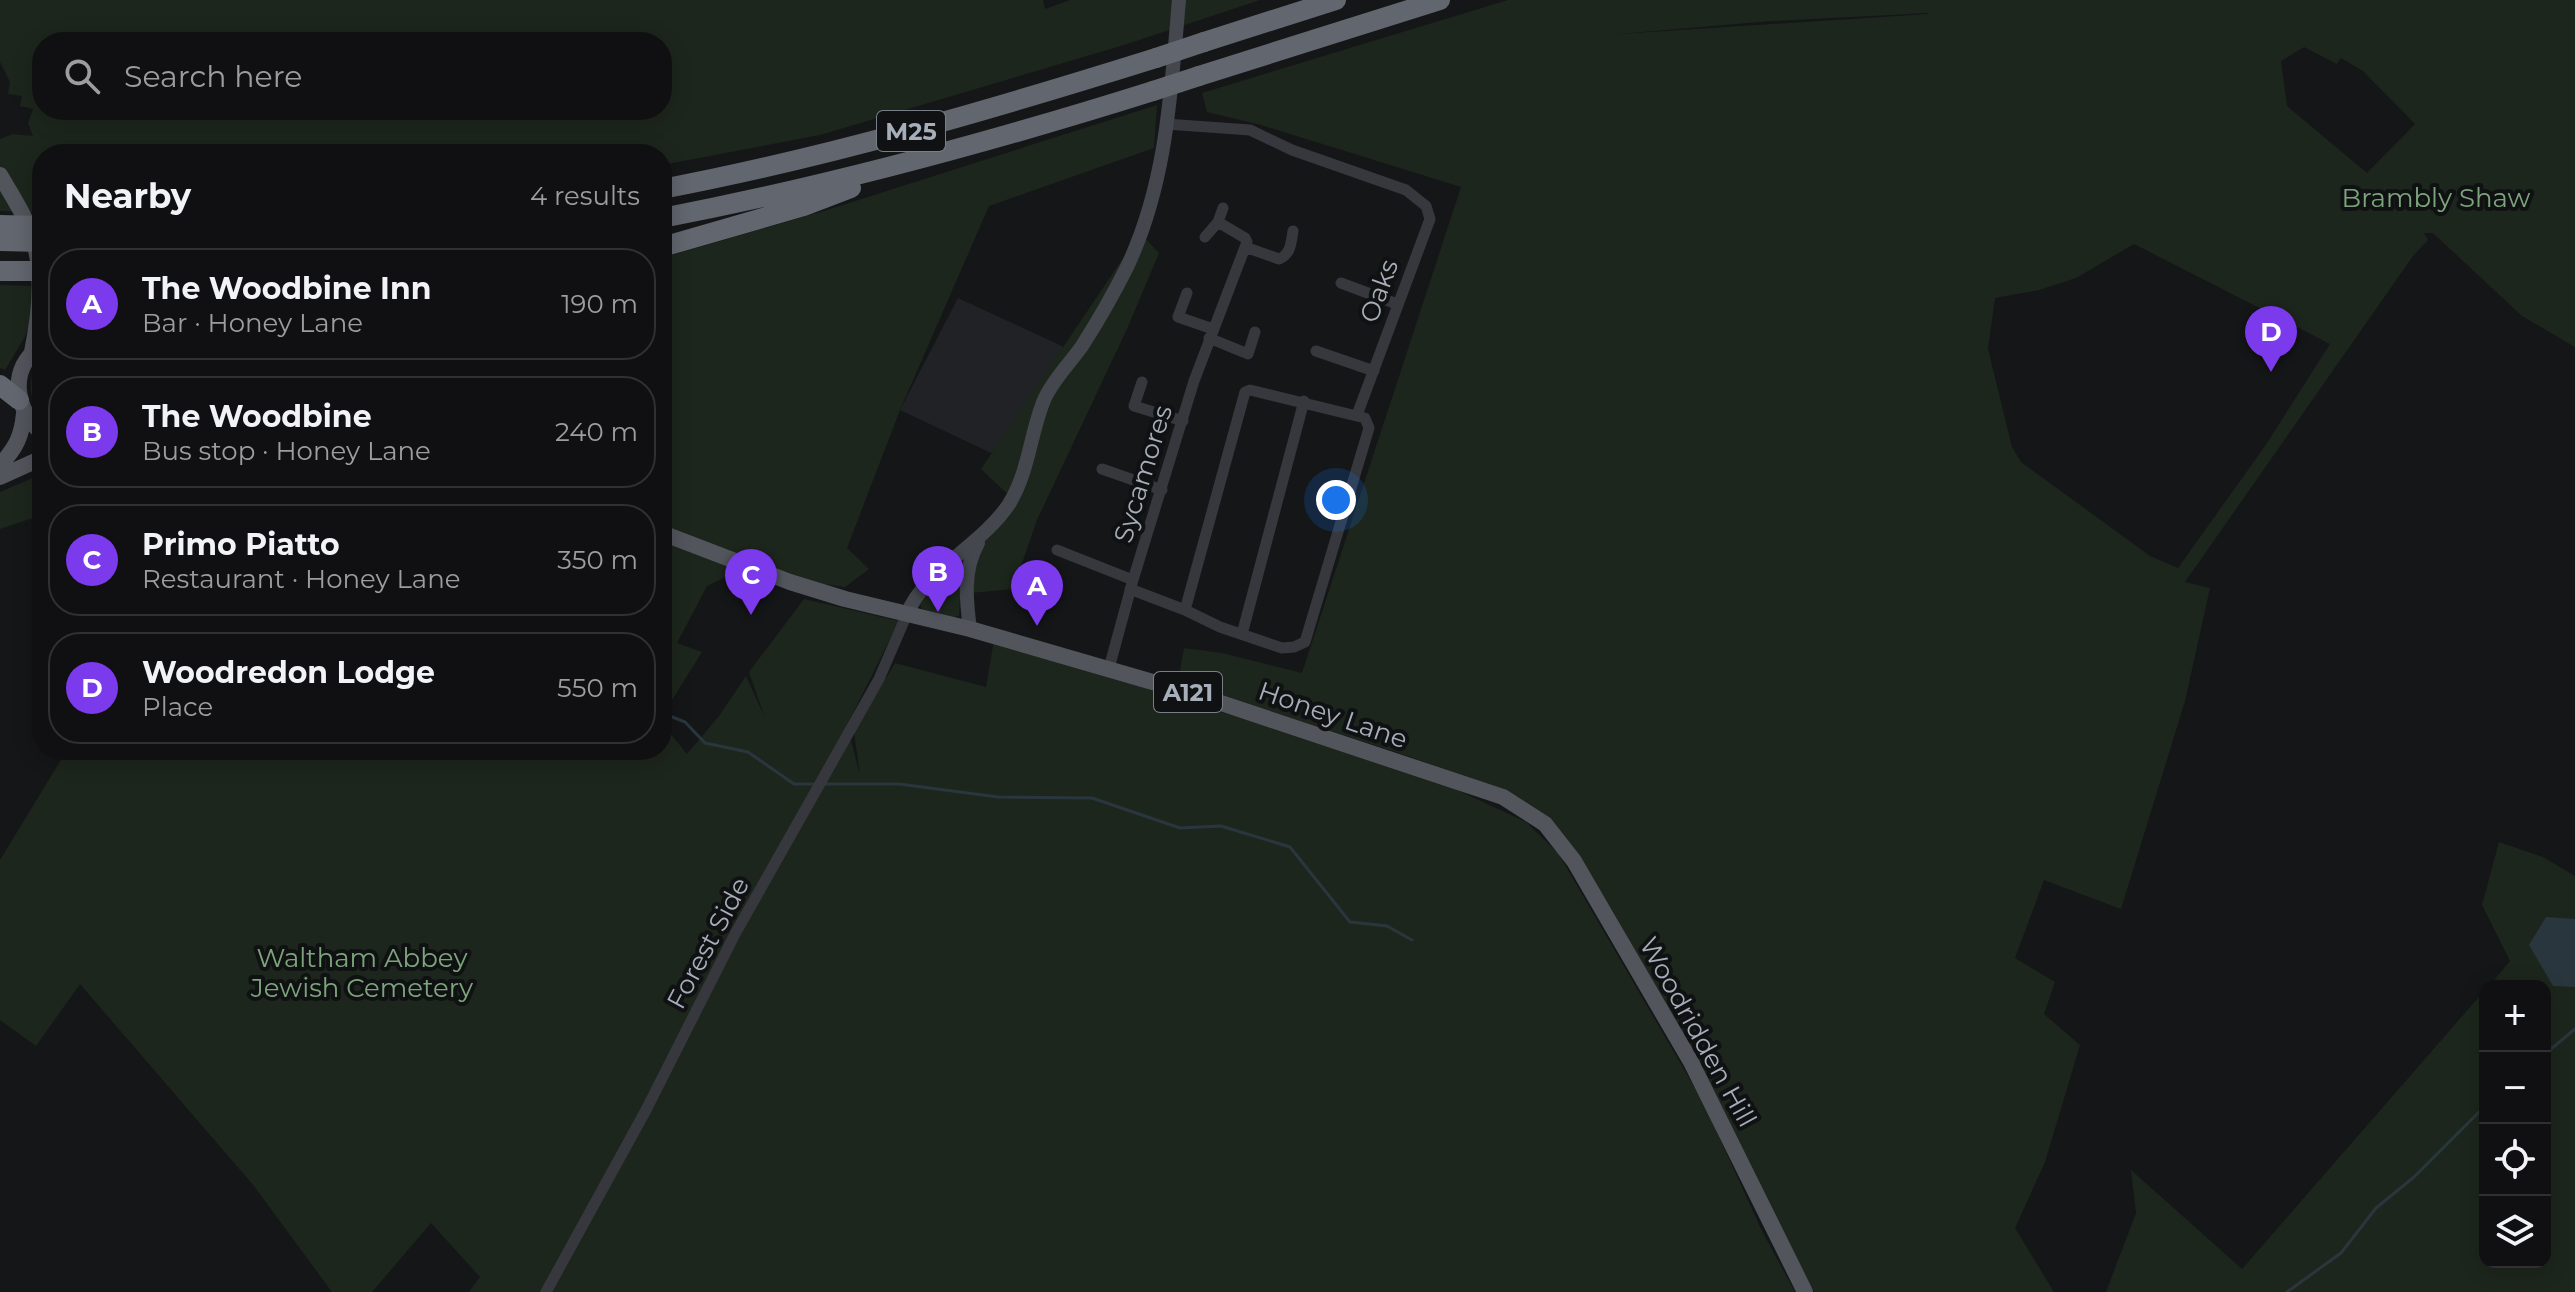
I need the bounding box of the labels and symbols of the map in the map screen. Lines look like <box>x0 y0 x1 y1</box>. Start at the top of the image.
road number: M25 <box>877 111 945 151</box>
park label: Brambly Shaw <box>2342 182 2531 214</box>
street label: Oaks <box>1353 255 1405 327</box>
pin: D <box>2245 306 2297 372</box>
street label: Sycamores <box>1107 401 1179 547</box>
your location <box>1316 480 1356 520</box>
pin: B <box>912 546 964 612</box>
pin: C <box>725 549 777 615</box>
pin: A <box>1011 560 1063 626</box>
road number: A121 <box>1154 672 1222 712</box>
street label: Honey Lane <box>1254 675 1412 755</box>
street label: Forest Side <box>660 872 756 1014</box>
street label: Woodridden Hill <box>1633 931 1763 1133</box>
park label: Waltham Abbey Jewish Cemetery <box>250 942 474 1004</box>

